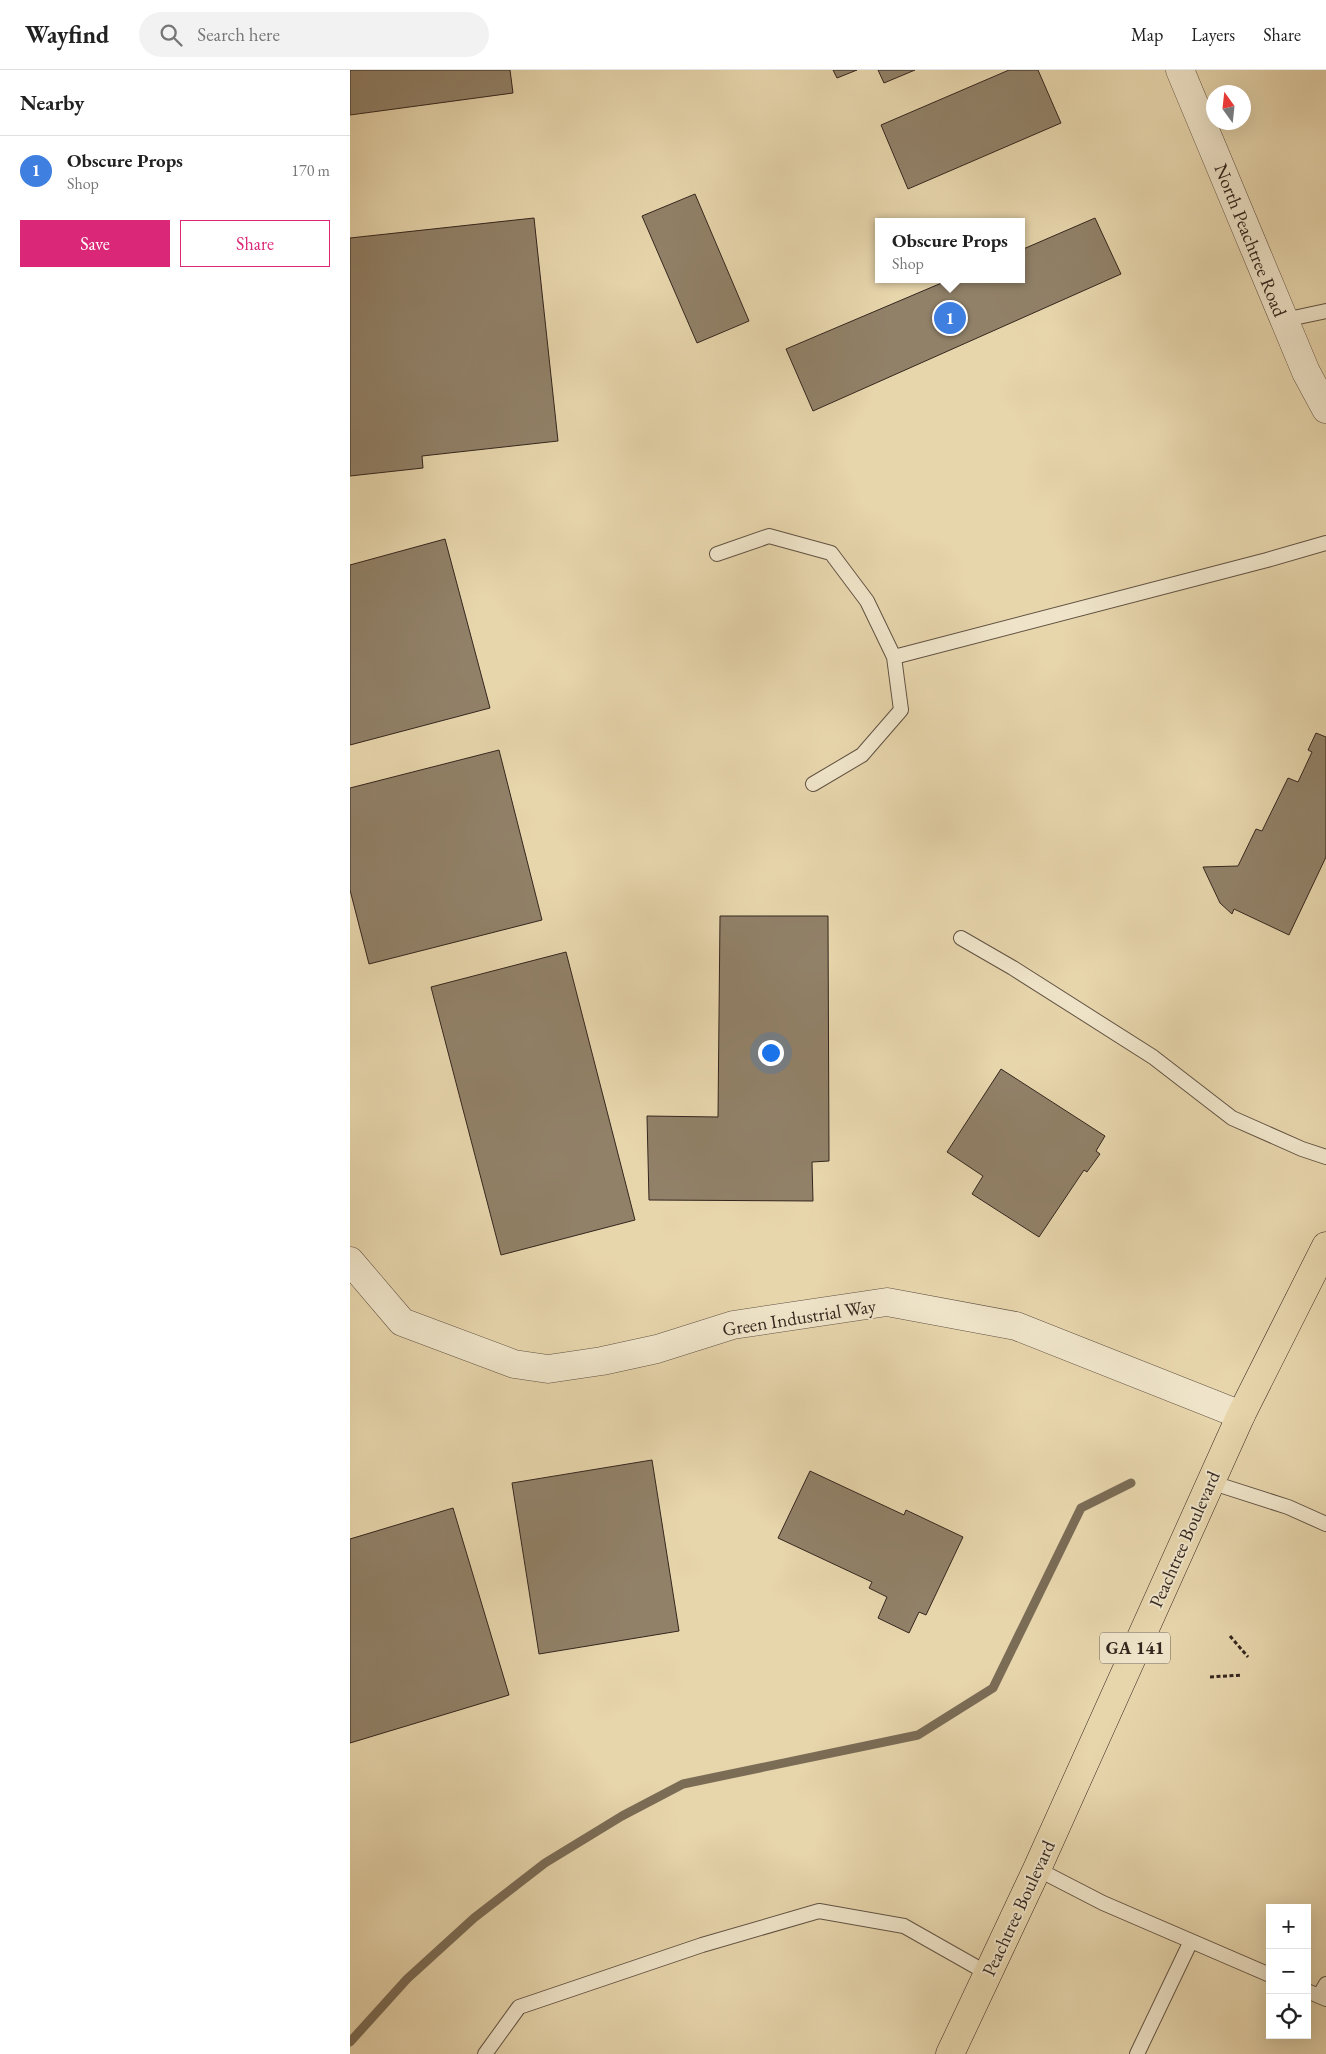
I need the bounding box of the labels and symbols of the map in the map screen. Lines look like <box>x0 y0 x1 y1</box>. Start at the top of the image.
north arrow <box>1206 85 1251 130</box>
street label: North Peachtree Road <box>1208 160 1293 321</box>
pin: 1 <box>934 299 966 337</box>
your location <box>758 1040 784 1066</box>
street label: Green Industrial Way <box>721 1293 878 1342</box>
street label: Peachtree Boulevard <box>1143 1467 1226 1611</box>
road number: GA 141 <box>1100 1632 1170 1664</box>
street label: Peachtree Boulevard <box>976 1836 1061 1980</box>

